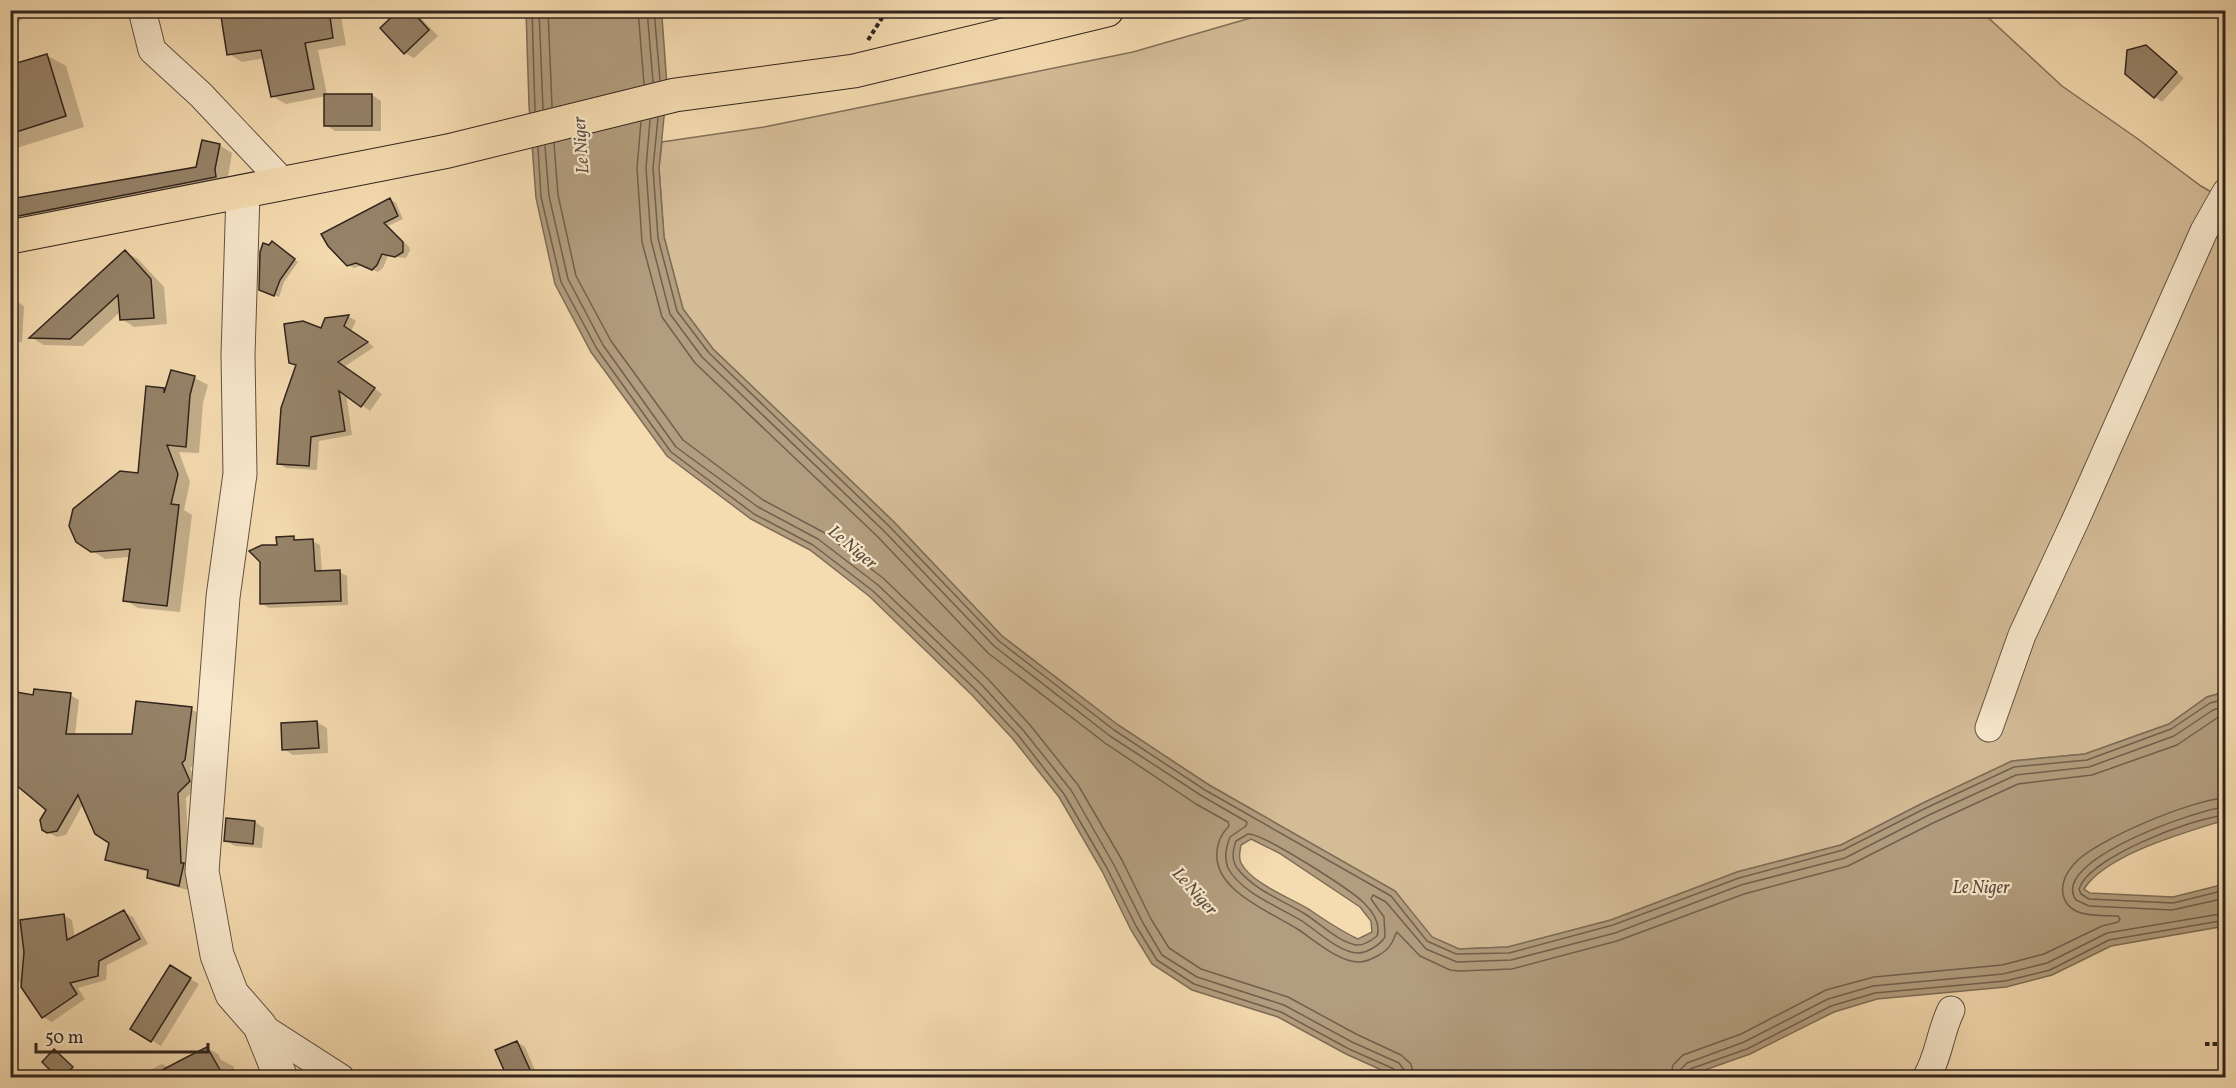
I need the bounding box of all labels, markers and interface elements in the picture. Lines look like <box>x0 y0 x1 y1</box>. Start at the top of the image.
water label: Le Niger <box>568 115 596 175</box>
water label: Le Niger <box>822 520 882 576</box>
water label: Le Niger <box>1165 862 1223 922</box>
water label: Le Niger <box>1952 876 2010 901</box>
scale bar <box>36 1016 208 1054</box>
text: 50 m <box>45 1026 84 1051</box>

